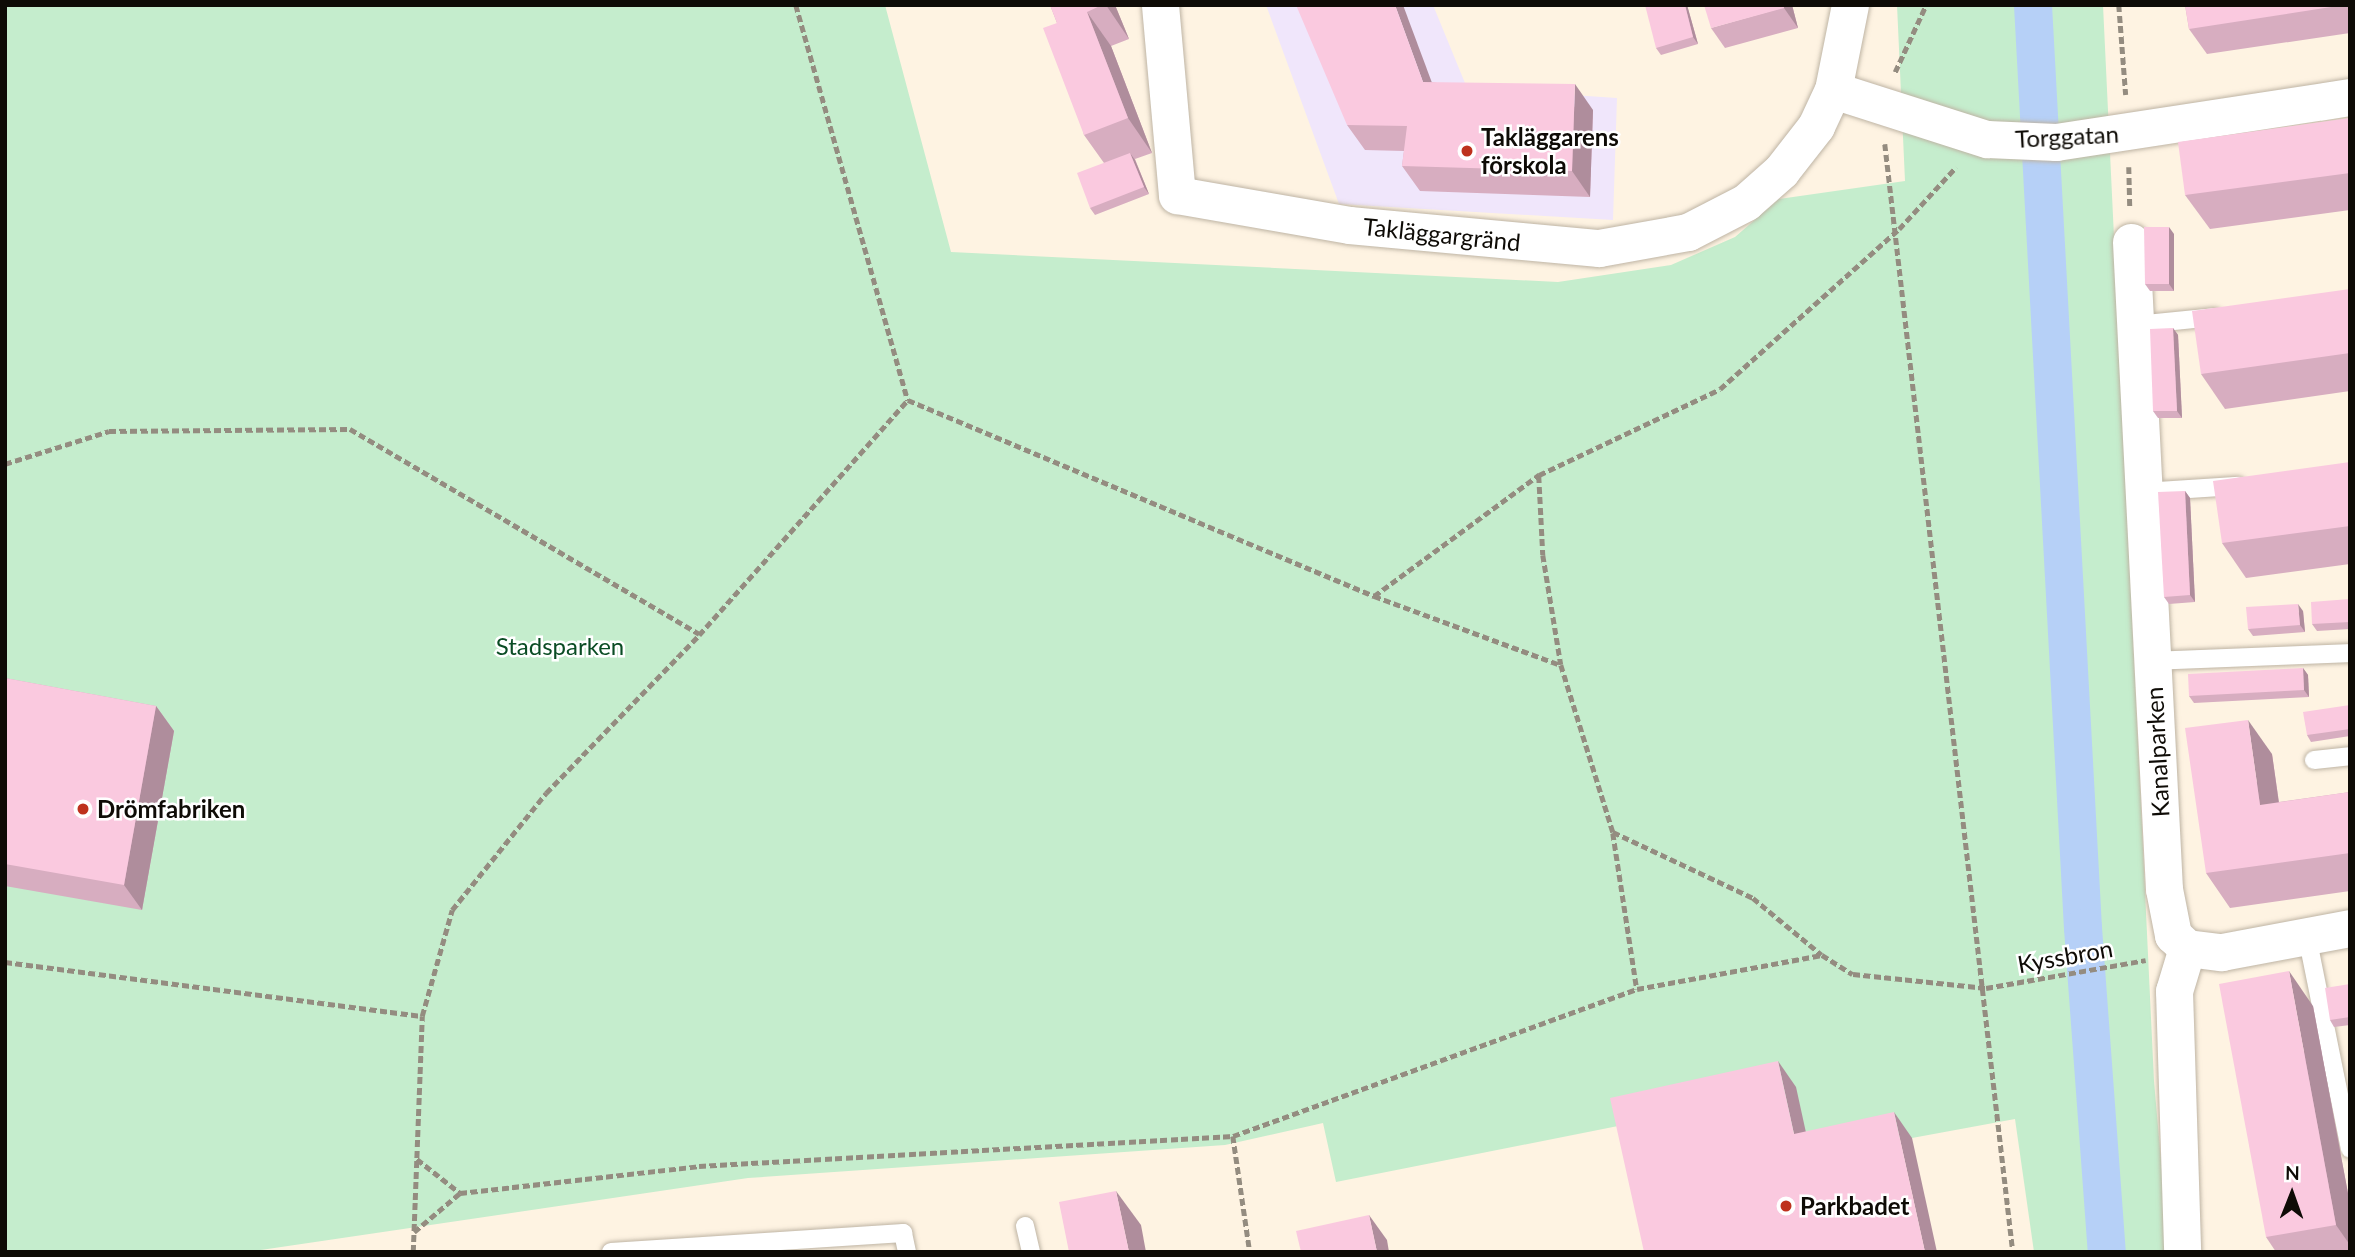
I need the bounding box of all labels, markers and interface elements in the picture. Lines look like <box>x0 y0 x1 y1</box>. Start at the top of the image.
street label: Torggatan <box>2014 119 2120 153</box>
place label: Takläggarens förskola <box>1481 123 1619 179</box>
marker: Takläggarens förskola <box>1459 143 1475 159</box>
street label: Takläggargränd <box>1362 211 1522 257</box>
park label: Stadsparken <box>496 632 624 660</box>
street label: Kanalparken <box>2139 686 2175 818</box>
place label: Drömfabriken <box>97 795 245 823</box>
marker: Drömfabriken <box>75 801 91 817</box>
street label: Kyssbron <box>2015 933 2115 979</box>
north arrow <box>2257 1159 2327 1229</box>
text: N <box>2285 1161 2300 1184</box>
place label: Parkbadet <box>1800 1192 1909 1220</box>
marker: Parkbadet <box>1778 1198 1794 1214</box>

